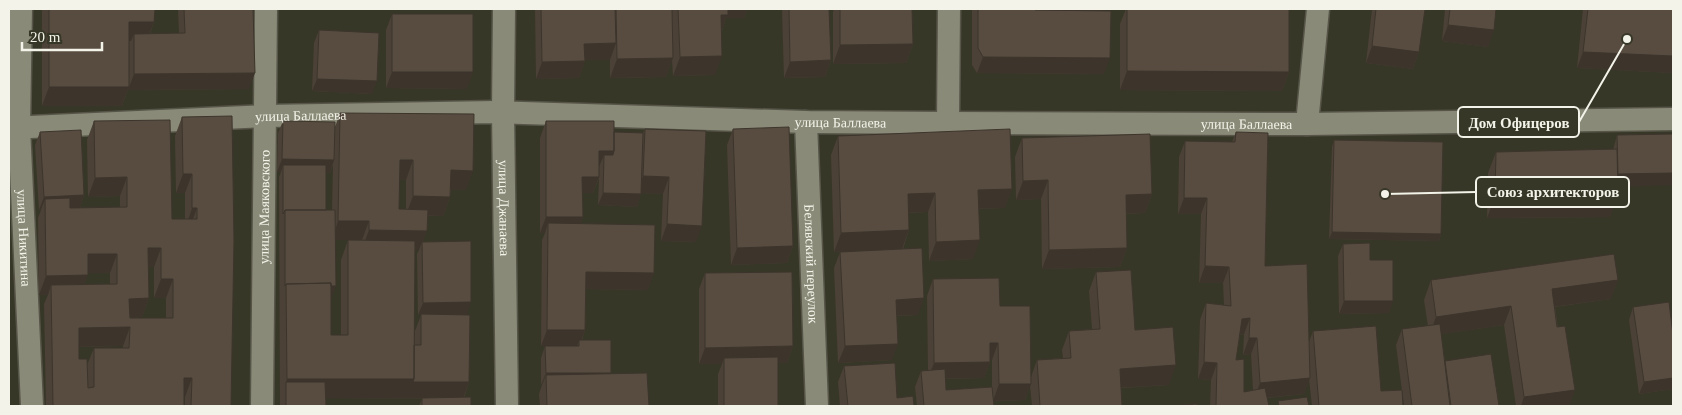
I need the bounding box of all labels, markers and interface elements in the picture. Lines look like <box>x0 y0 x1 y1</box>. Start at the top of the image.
scale bar <box>22 20 102 52</box>
text: 20 m <box>30 29 61 45</box>
street label: улица Баллаева <box>255 107 347 124</box>
callout: Дом Офицеров <box>1458 107 1579 137</box>
street label: улица Баллаева <box>794 114 887 130</box>
text: Дом Офицеров <box>1468 115 1570 131</box>
street label: улица Баллаева <box>1201 116 1293 131</box>
street label: улица Маяковского <box>256 150 272 264</box>
street label: улица Джанаева <box>496 160 512 257</box>
callout: Союз архитекторов <box>1476 177 1629 207</box>
text: Союз архитекторов <box>1487 184 1619 200</box>
street label: улица Никитина <box>14 189 34 288</box>
street label: Белявский переулок <box>802 204 821 324</box>

